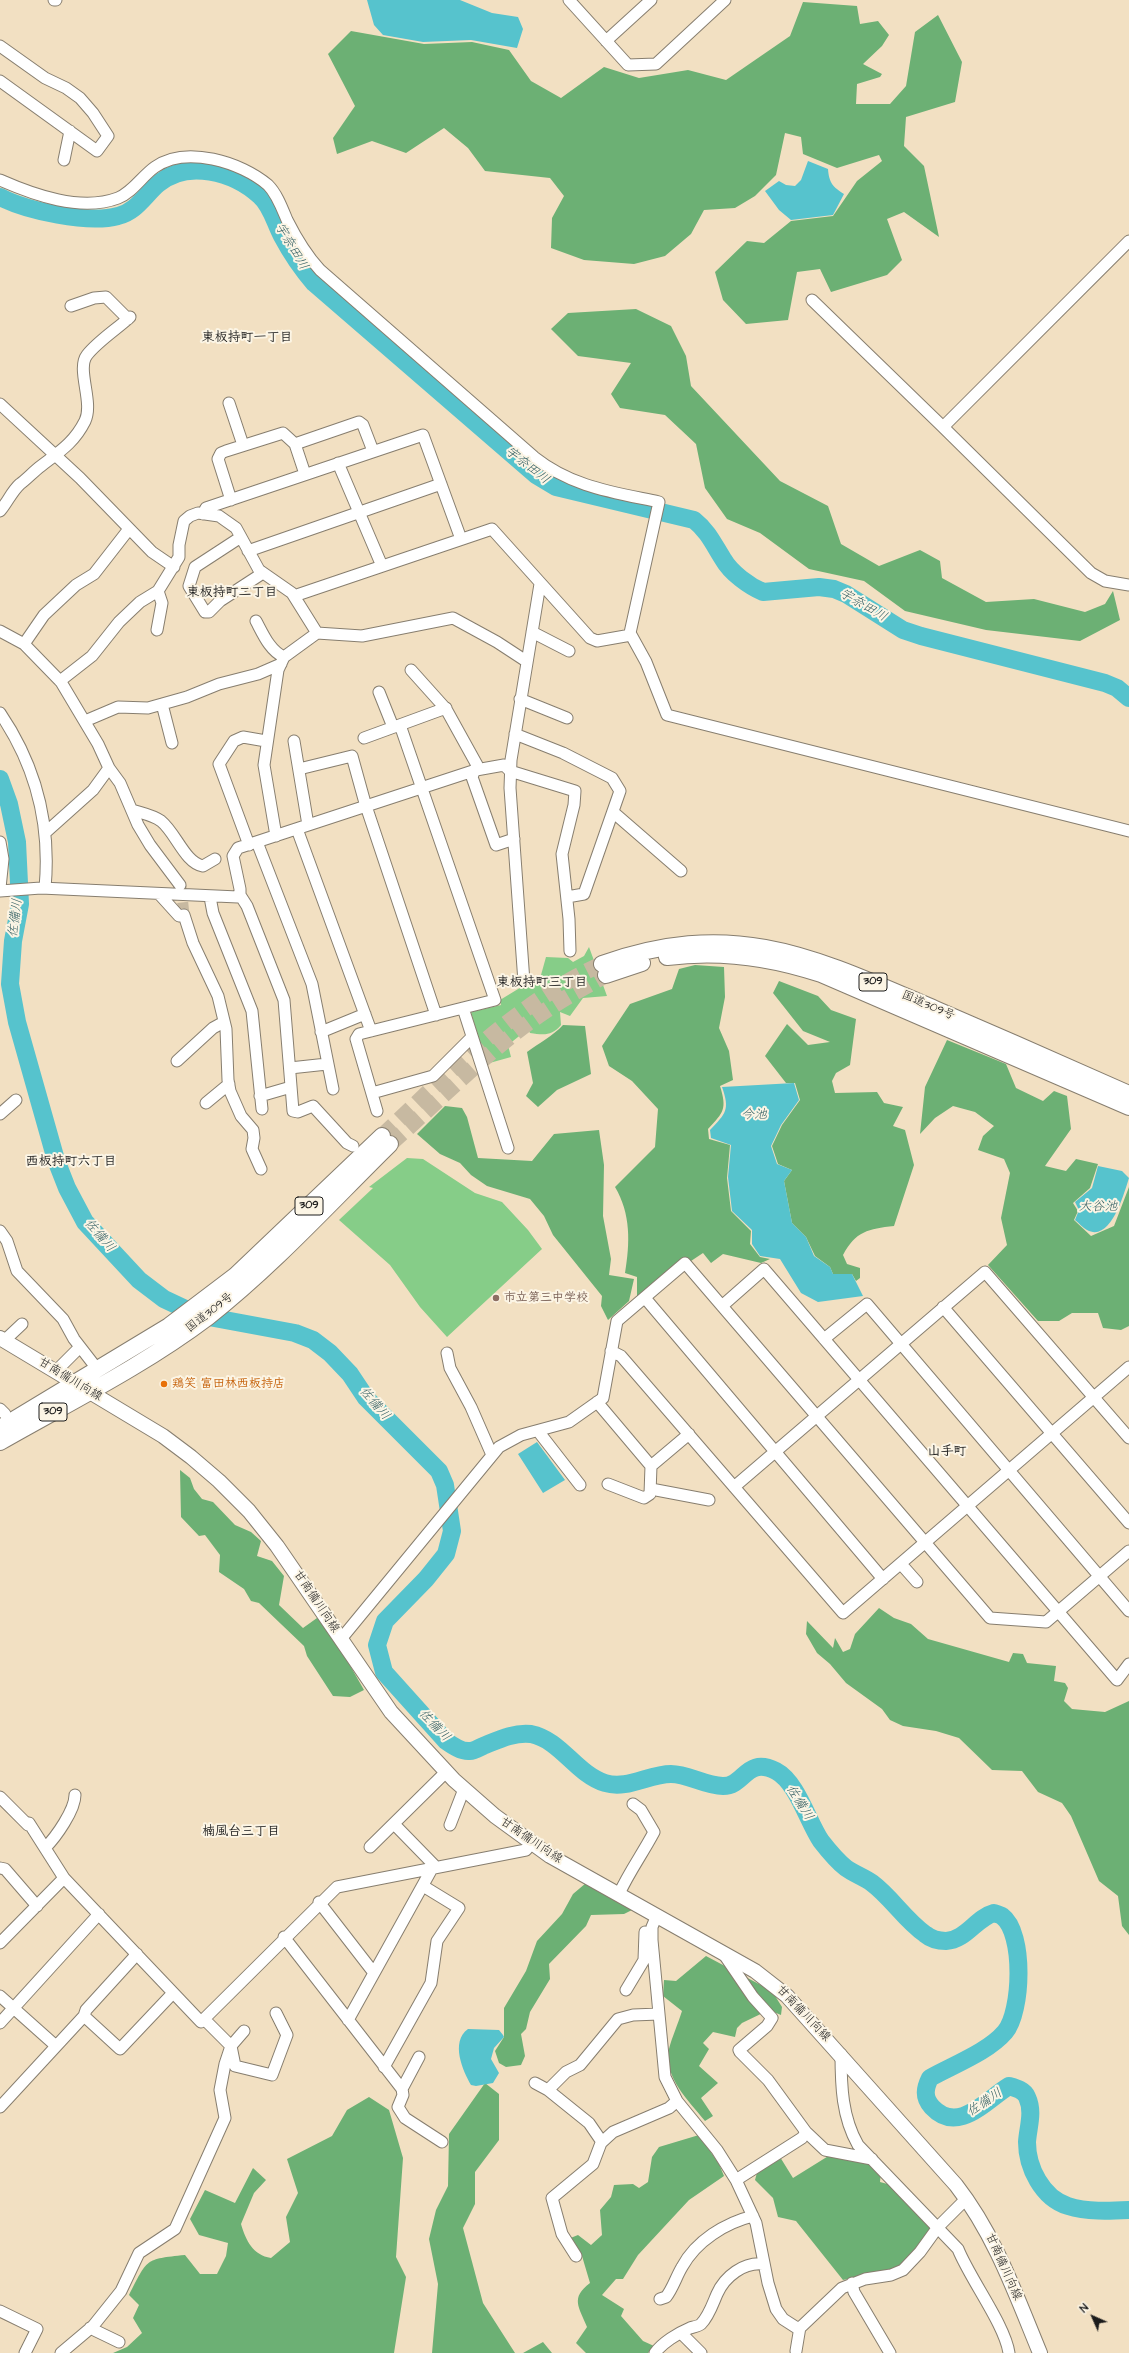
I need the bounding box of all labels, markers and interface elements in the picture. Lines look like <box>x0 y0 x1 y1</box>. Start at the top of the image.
water label: 宇奈田川 <box>271 221 311 273</box>
district label: 東板持町一丁目 <box>202 330 292 346</box>
water label: 宇奈田川 <box>502 444 552 488</box>
district label: 東板持町二丁目 <box>187 585 277 601</box>
water label: 宇奈田川 <box>837 586 889 626</box>
water label: 佐備川 <box>6 898 26 938</box>
road number: 309 <box>859 973 887 991</box>
district label: 東板持町三丁目 <box>497 975 587 991</box>
street label: 国道309号 <box>899 988 957 1024</box>
water label: 今池 <box>741 1107 767 1123</box>
district label: 西板持町六丁目 <box>26 1154 116 1170</box>
road number: 309 <box>295 1197 323 1215</box>
water label: 大谷池 <box>1079 1199 1117 1215</box>
water label: 佐備川 <box>80 1216 118 1256</box>
street label: 国道309号 <box>183 1290 237 1336</box>
place label: 市立第三中学校 <box>504 1291 588 1305</box>
marker: 市立第三中学校 <box>491 1293 501 1303</box>
street label: 甘南備川向線 <box>35 1355 105 1405</box>
place label: 鶏笑 富田林西板持店 <box>172 1377 285 1391</box>
marker: 鶏笑 富田林西板持店 <box>159 1379 169 1389</box>
water label: 佐備川 <box>355 1384 393 1424</box>
road number: 309 <box>39 1403 67 1421</box>
district label: 山手町 <box>928 1444 966 1460</box>
street label: 甘南備川向線 <box>290 1568 342 1636</box>
water label: 佐備川 <box>415 1707 453 1745</box>
water label: 佐備川 <box>782 1782 816 1824</box>
street label: 甘南備川向線 <box>497 1815 565 1867</box>
district label: 楠風台三丁目 <box>202 1824 280 1840</box>
street label: 甘南備川向線 <box>773 1983 833 2045</box>
water label: 佐備川 <box>964 2086 1006 2120</box>
street label: 甘南備川向線 <box>982 2231 1024 2303</box>
north arrow <box>1073 2297 1113 2337</box>
text: N <box>1076 2300 1092 2316</box>

